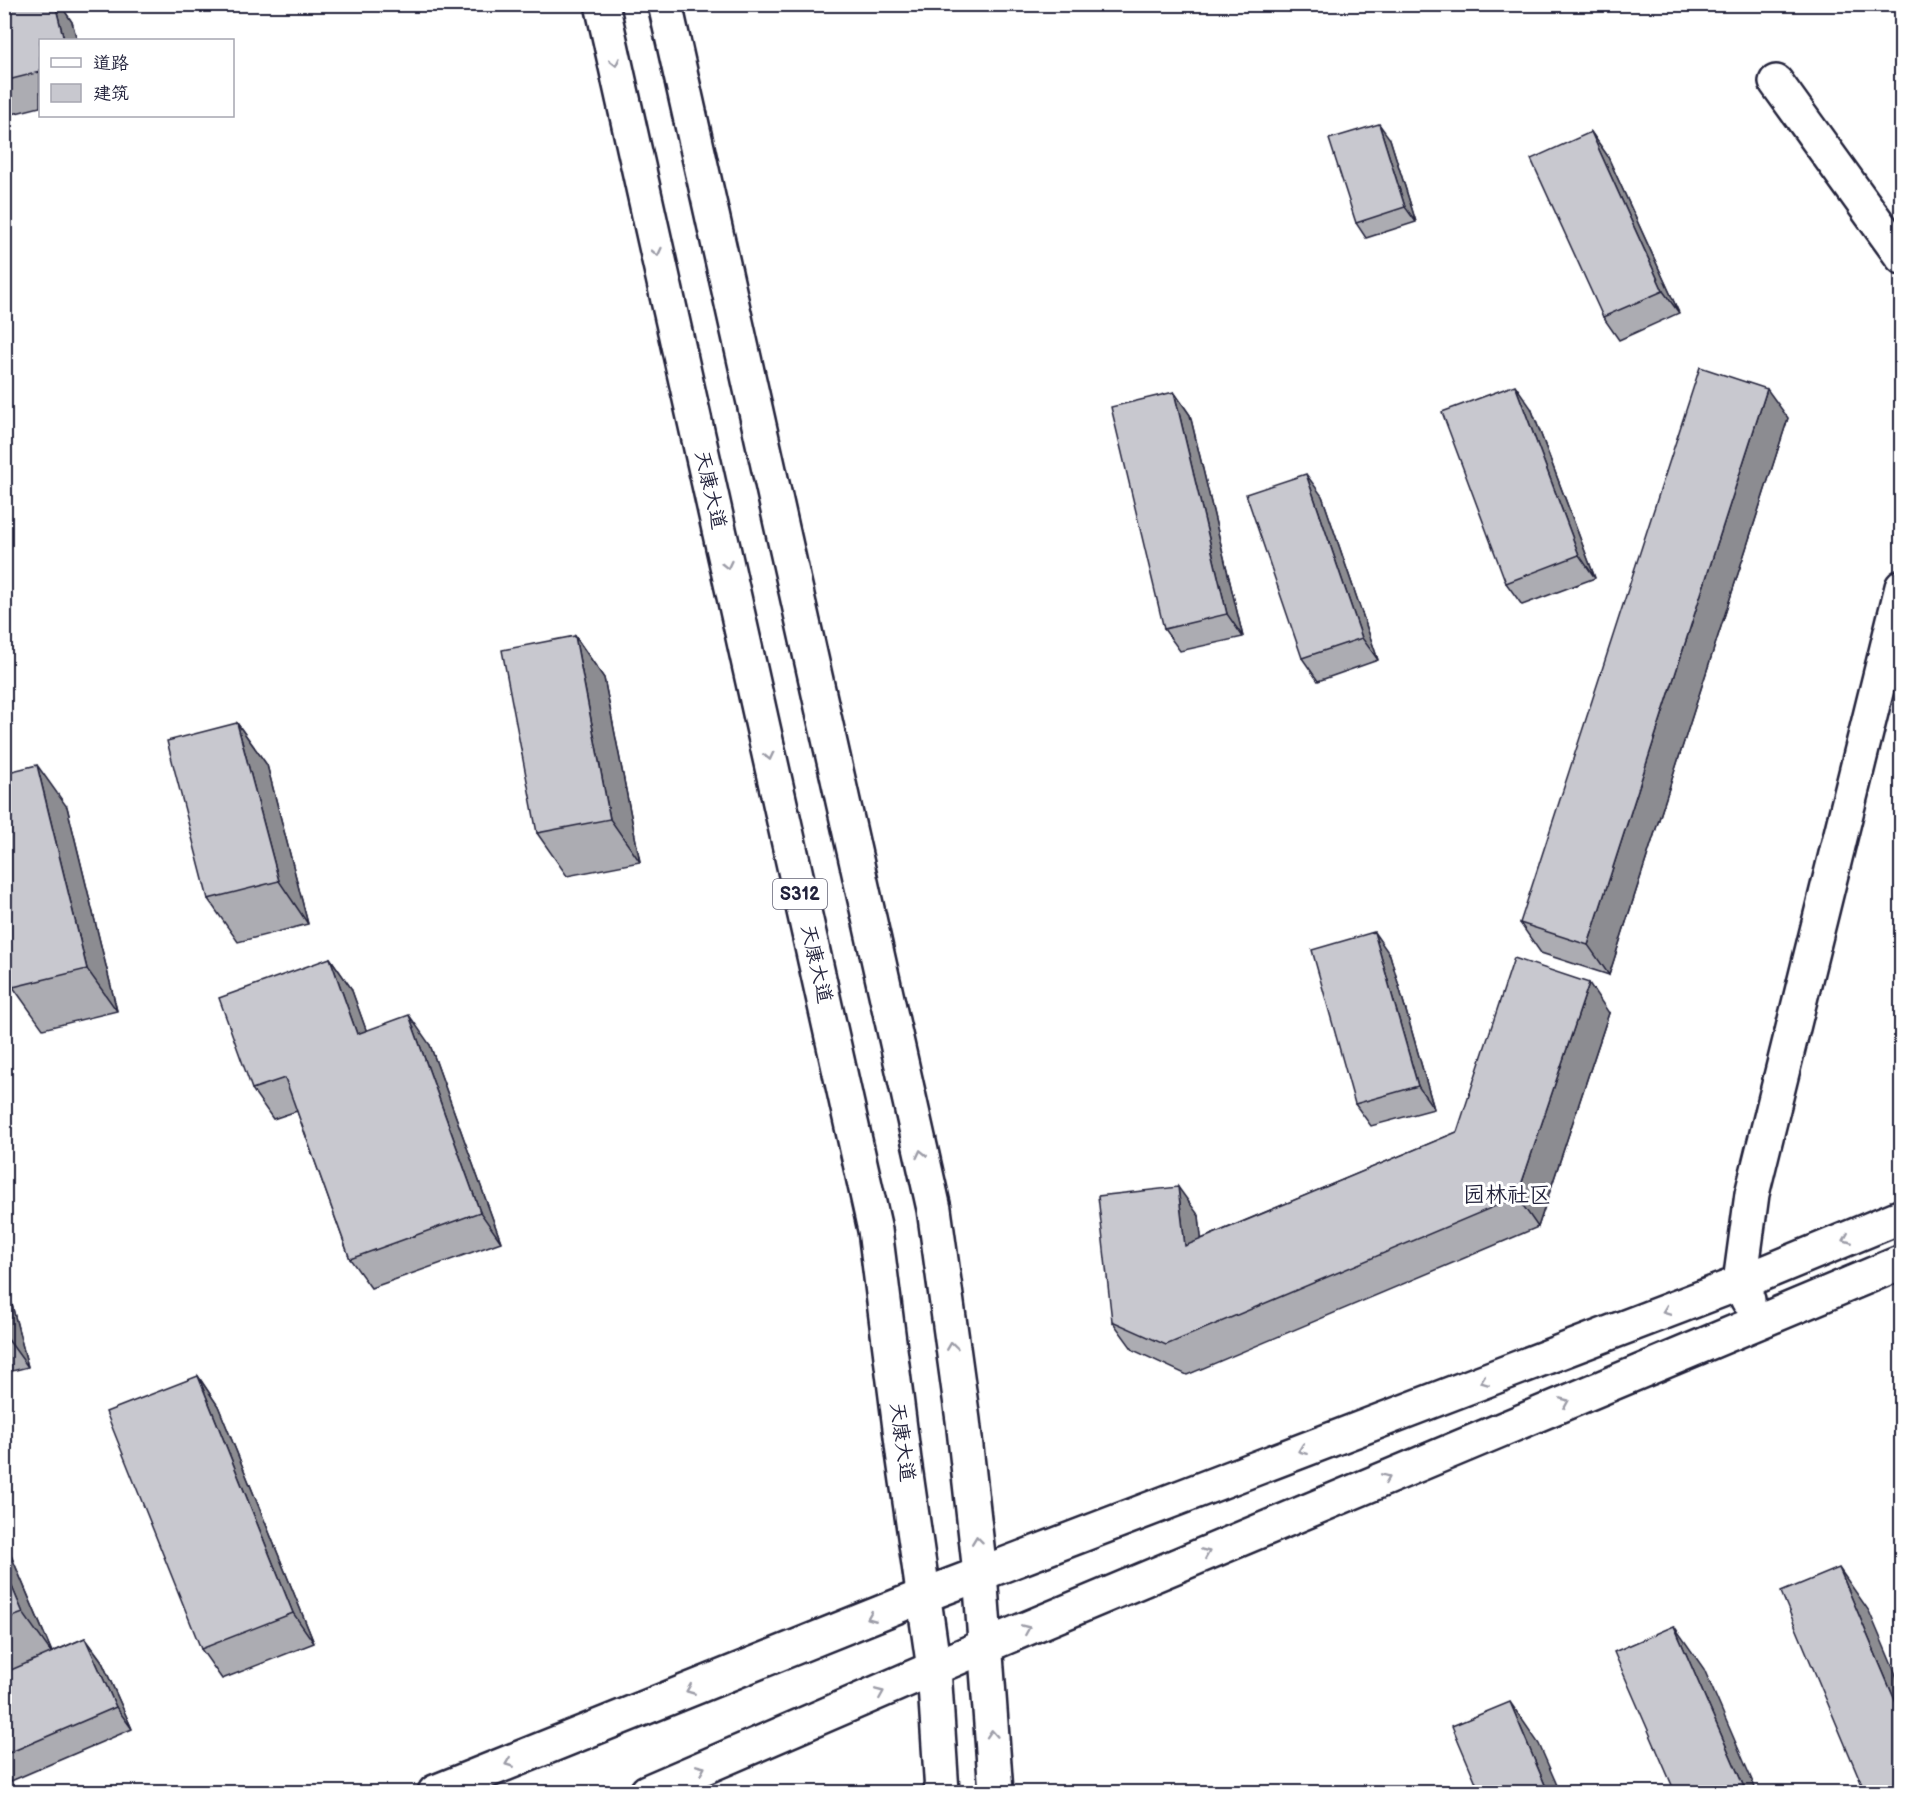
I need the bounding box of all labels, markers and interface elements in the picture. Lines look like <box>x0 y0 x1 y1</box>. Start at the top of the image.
legend <box>39 39 234 117</box>
text: 道路 <box>93 53 129 74</box>
one-way arrow <box>607 56 620 66</box>
text: 建筑 <box>93 83 129 104</box>
one-way arrow <box>650 247 663 257</box>
street label: 天康大道 <box>689 448 731 532</box>
one-way arrow <box>719 560 732 570</box>
one-way arrow <box>762 750 775 760</box>
road number: S312 <box>773 879 827 909</box>
street label: 天康大道 <box>795 922 837 1006</box>
one-way arrow <box>915 1149 928 1159</box>
district label: 园林社区 <box>1463 1182 1551 1209</box>
one-way arrow <box>1843 1232 1854 1244</box>
one-way arrow <box>1662 1304 1673 1316</box>
one-way arrow <box>947 1342 959 1351</box>
one-way arrow <box>1480 1373 1490 1386</box>
one-way arrow <box>1559 1397 1570 1409</box>
street label: 天康大道 <box>885 1401 919 1483</box>
one-way arrow <box>1297 1443 1308 1456</box>
one-way arrow <box>1379 1473 1390 1485</box>
one-way arrow <box>971 1535 983 1544</box>
one-way arrow <box>1200 1549 1211 1561</box>
one-way arrow <box>866 1610 877 1622</box>
one-way arrow <box>1020 1624 1031 1636</box>
one-way arrow <box>685 1683 696 1695</box>
one-way arrow <box>873 1688 884 1700</box>
one-way arrow <box>985 1730 998 1739</box>
one-way arrow <box>504 1756 515 1768</box>
one-way arrow <box>694 1765 705 1777</box>

